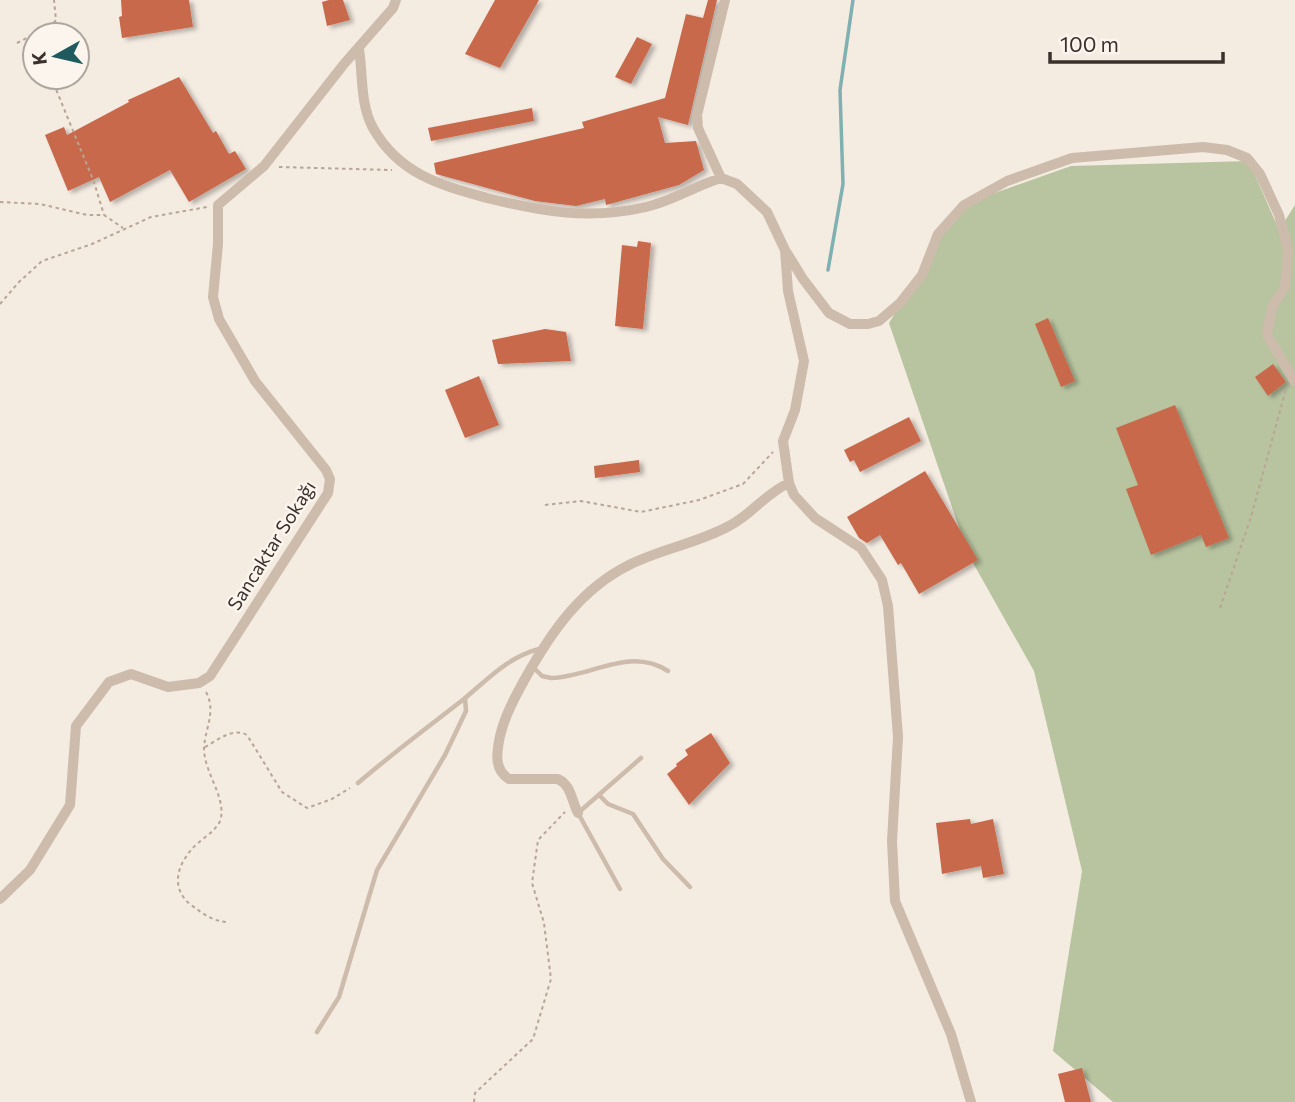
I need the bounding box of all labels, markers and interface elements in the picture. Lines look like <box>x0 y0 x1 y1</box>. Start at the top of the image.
north arrow <box>21 21 91 91</box>
scale bar <box>1050 21 1223 65</box>
text: 100 m <box>1060 31 1119 56</box>
text: K <box>26 50 51 67</box>
street label: Sancaktar Sokağı <box>222 476 320 614</box>

